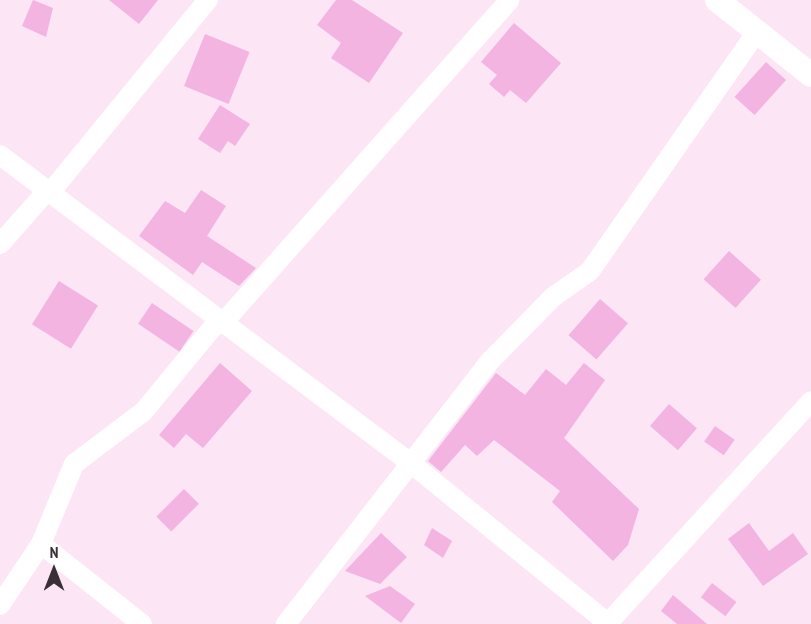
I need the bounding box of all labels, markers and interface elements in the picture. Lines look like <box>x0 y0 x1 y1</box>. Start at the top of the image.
north arrow <box>24 540 84 600</box>
text: N <box>50 542 58 562</box>

